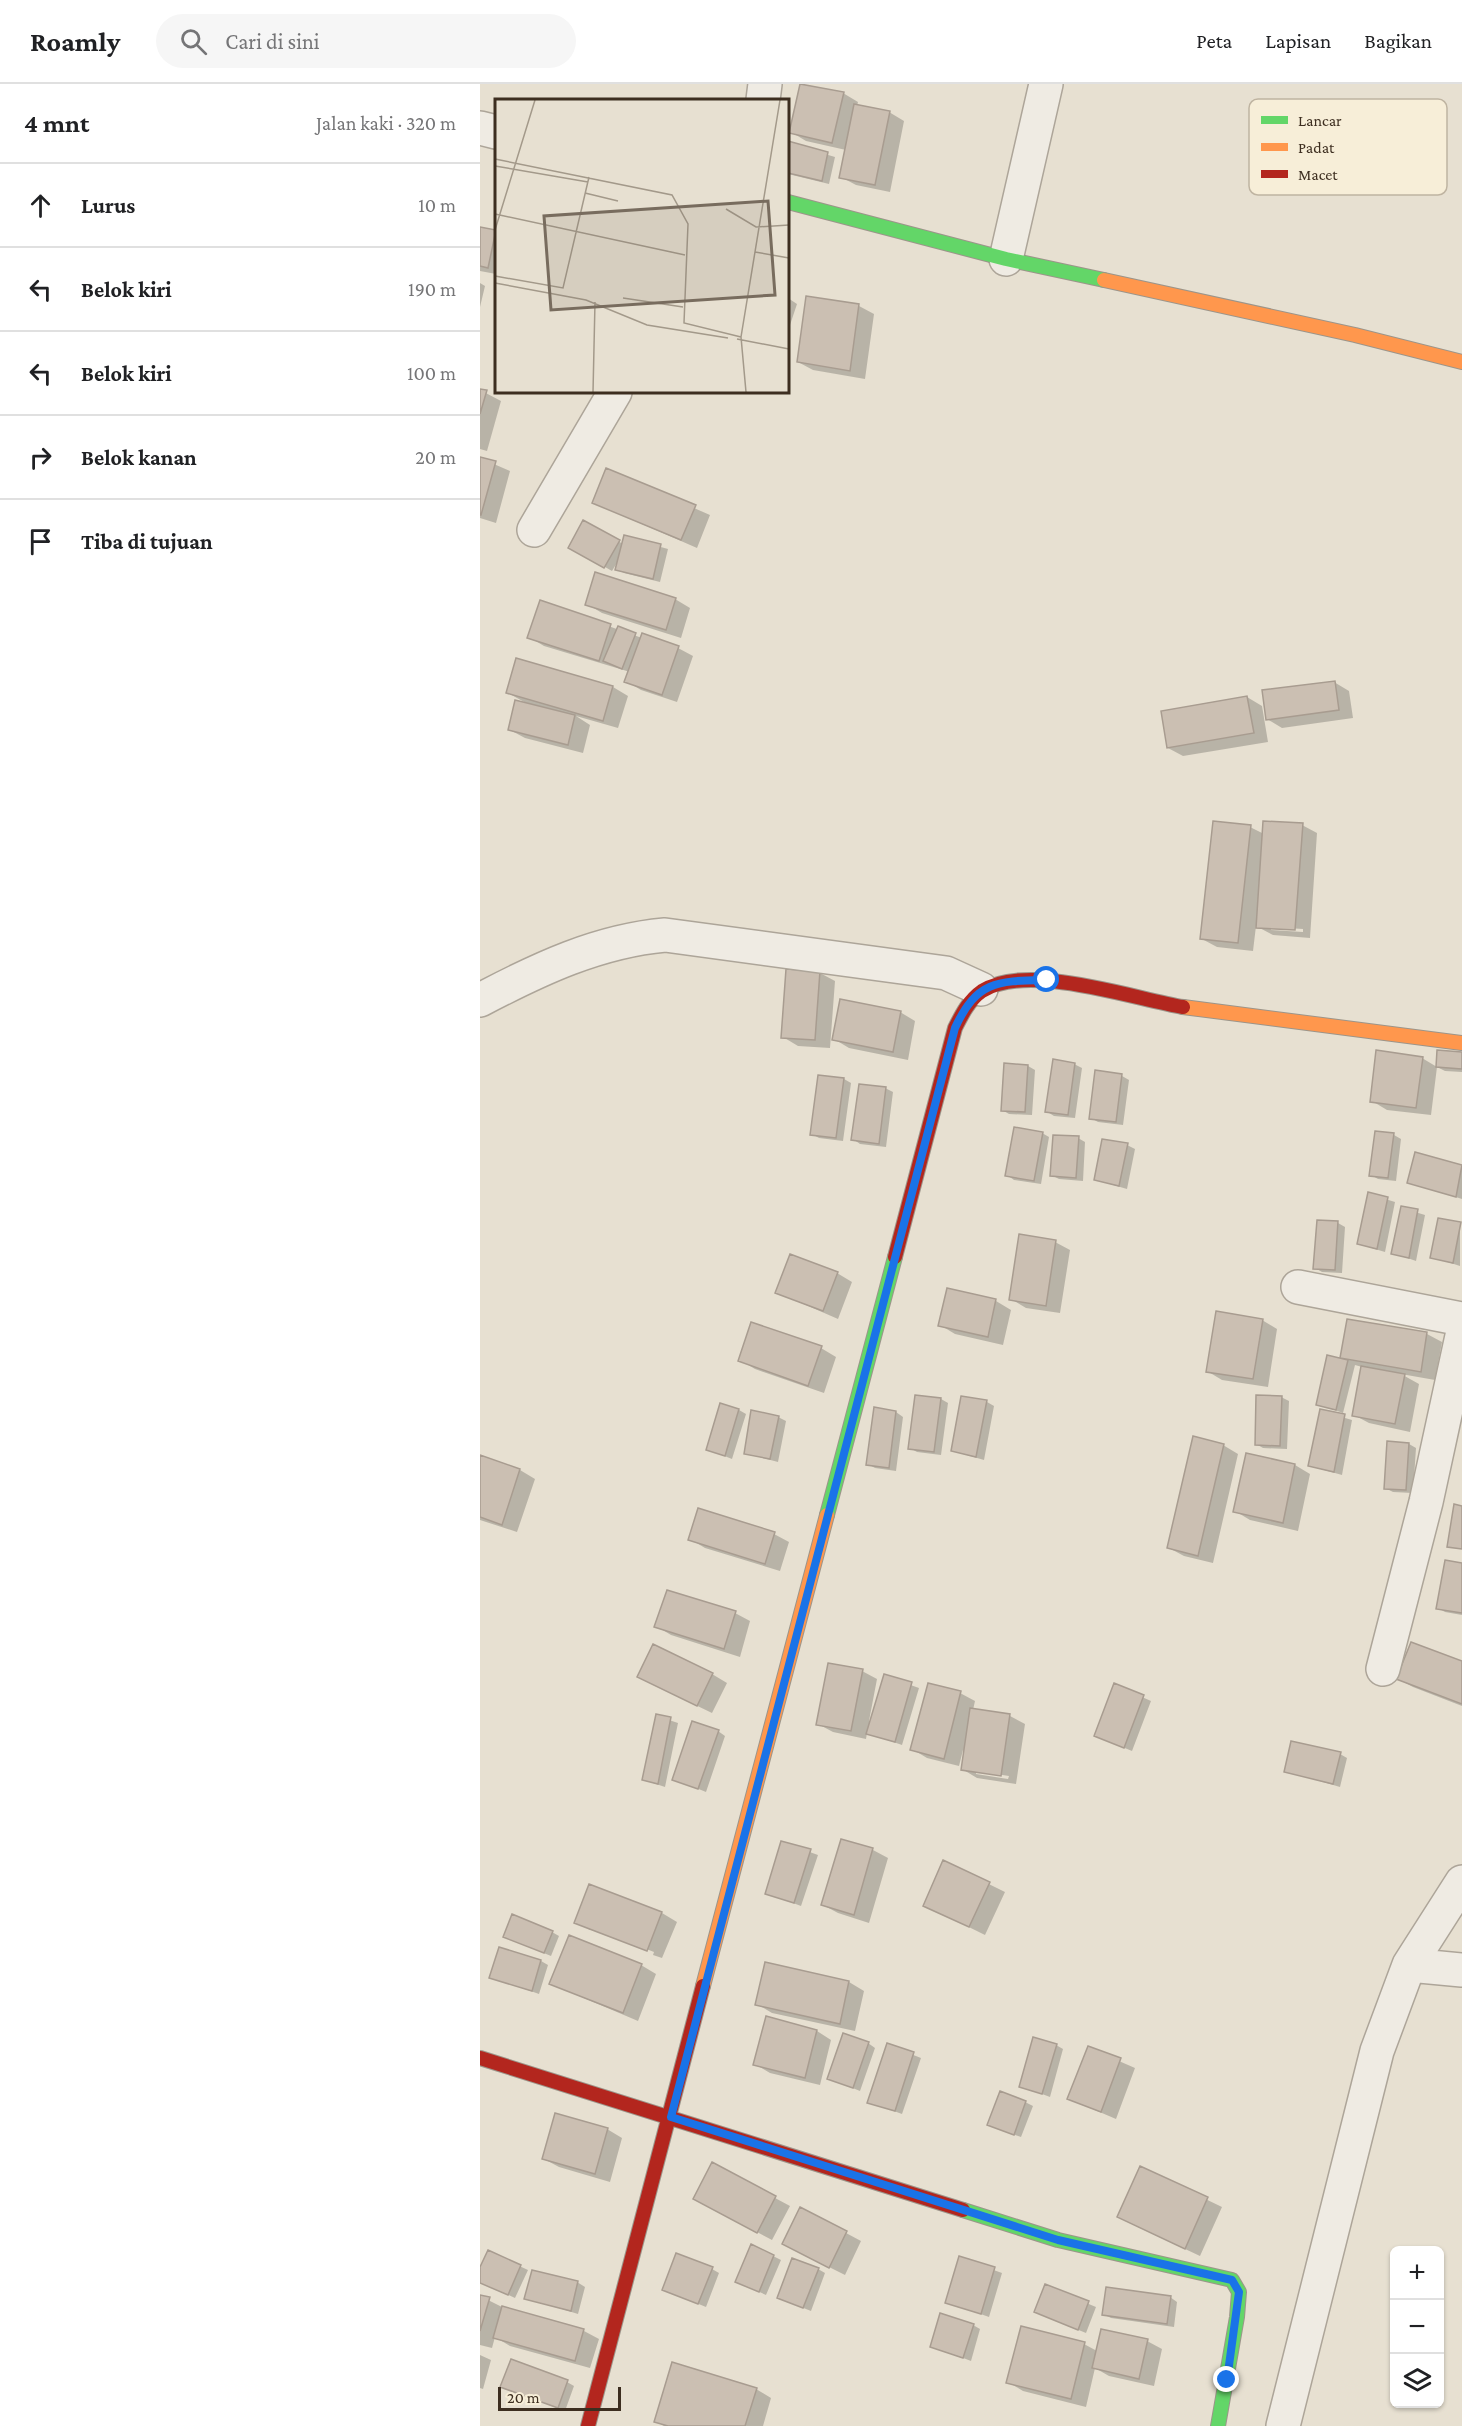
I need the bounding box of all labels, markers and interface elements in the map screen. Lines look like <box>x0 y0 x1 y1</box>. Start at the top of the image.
search box <box>156 14 576 68</box>
icon: search <box>177 25 210 58</box>
text: Roamly <box>30 26 120 57</box>
text: Cari di sini <box>225 29 320 54</box>
text: Peta <box>1196 29 1232 53</box>
text: Lapisan <box>1265 29 1331 53</box>
text: Bagikan <box>1364 29 1432 53</box>
inset map <box>495 99 789 393</box>
legend <box>1249 99 1447 195</box>
text: 4 mnt <box>24 109 89 138</box>
text: Jalan kaki · 320 m <box>316 112 456 134</box>
text: Lancar <box>1298 112 1342 129</box>
text: Padat <box>1298 139 1335 156</box>
text: Macet <box>1298 166 1338 183</box>
icon: ahead <box>24 189 57 222</box>
text: Lurus <box>81 193 135 218</box>
text: 10 m <box>418 194 456 216</box>
icon: left <box>24 273 57 306</box>
text: Belok kiri <box>81 277 172 302</box>
text: 190 m <box>408 278 456 300</box>
icon: left <box>24 357 57 390</box>
text: Belok kiri <box>81 361 172 386</box>
text: 100 m <box>407 362 456 384</box>
icon: right <box>24 441 57 474</box>
text: Belok kanan <box>81 445 197 470</box>
text: 20 m <box>415 446 456 468</box>
icon: arrive <box>24 525 57 558</box>
text: Tiba di tujuan <box>81 529 213 554</box>
route start <box>1033 966 1059 992</box>
map controls <box>1390 2246 1444 2408</box>
button: + <box>1390 2246 1444 2300</box>
button: − <box>1390 2300 1444 2354</box>
button: layers <box>1390 2354 1444 2408</box>
route end <box>1213 2366 1239 2392</box>
scale bar <box>498 2384 621 2412</box>
text: 20 m <box>507 2389 540 2406</box>

